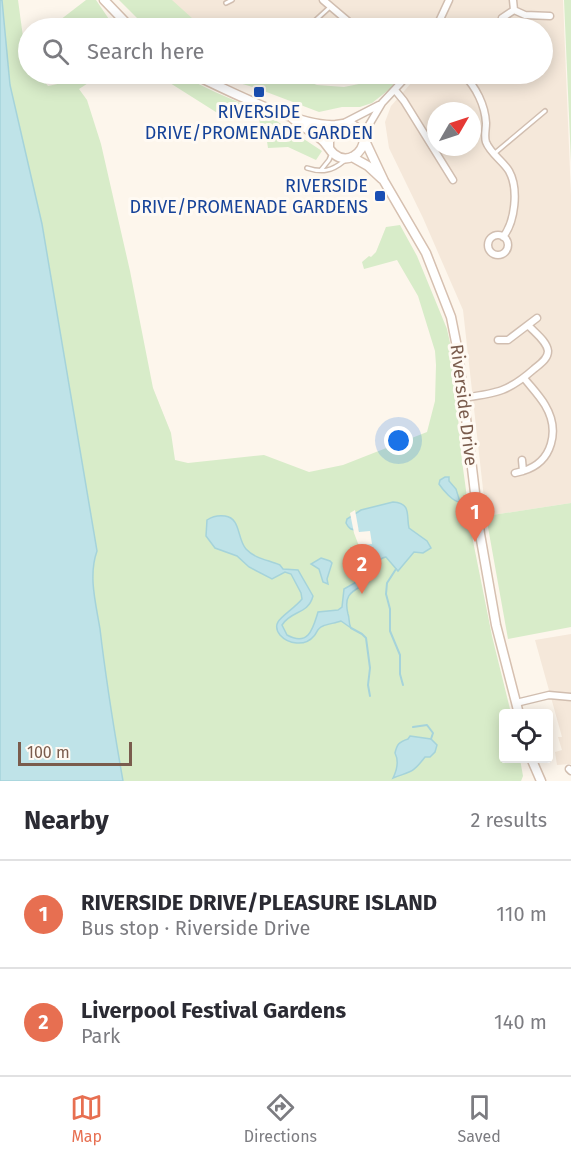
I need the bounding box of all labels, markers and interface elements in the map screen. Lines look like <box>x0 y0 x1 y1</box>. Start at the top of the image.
search box <box>18 18 553 84</box>
icon: search <box>39 35 72 68</box>
text: Search here <box>87 38 205 65</box>
marker: RIVERSIDE DRIVE/PROMENADE GARDEN <box>252 85 266 99</box>
place label: RIVERSIDE DRIVE/PROMENADE GARDEN <box>145 101 373 144</box>
north arrow <box>427 102 481 156</box>
place label: RIVERSIDE DRIVE/PROMENADE GARDENS <box>130 175 368 218</box>
marker: RIVERSIDE DRIVE/PROMENADE GARDENS <box>373 189 387 203</box>
street label: Riverside Drive <box>446 343 482 467</box>
your location <box>384 426 413 455</box>
pin: 1 <box>456 492 494 542</box>
pin: 2 <box>342 544 382 594</box>
map controls <box>499 709 553 763</box>
button: locate <box>499 709 553 763</box>
scale bar <box>18 739 132 766</box>
text: 100 m <box>27 743 70 762</box>
text: Nearby <box>24 805 109 836</box>
text: 2 results <box>470 808 547 832</box>
text: RIVERSIDE DRIVE/PLEASURE ISLAND <box>81 889 437 916</box>
text: 1 <box>39 902 48 926</box>
text: 110 m <box>496 902 547 926</box>
text: Bus stop · Riverside Drive <box>81 916 311 940</box>
text: Liverpool Festival Gardens <box>81 997 346 1024</box>
text: 2 <box>38 1010 49 1034</box>
text: 140 m <box>494 1010 547 1034</box>
text: Park <box>81 1024 120 1048</box>
tab: Map <box>70 1091 103 1146</box>
tab: Directions <box>244 1091 317 1146</box>
tab: Saved <box>457 1091 501 1146</box>

